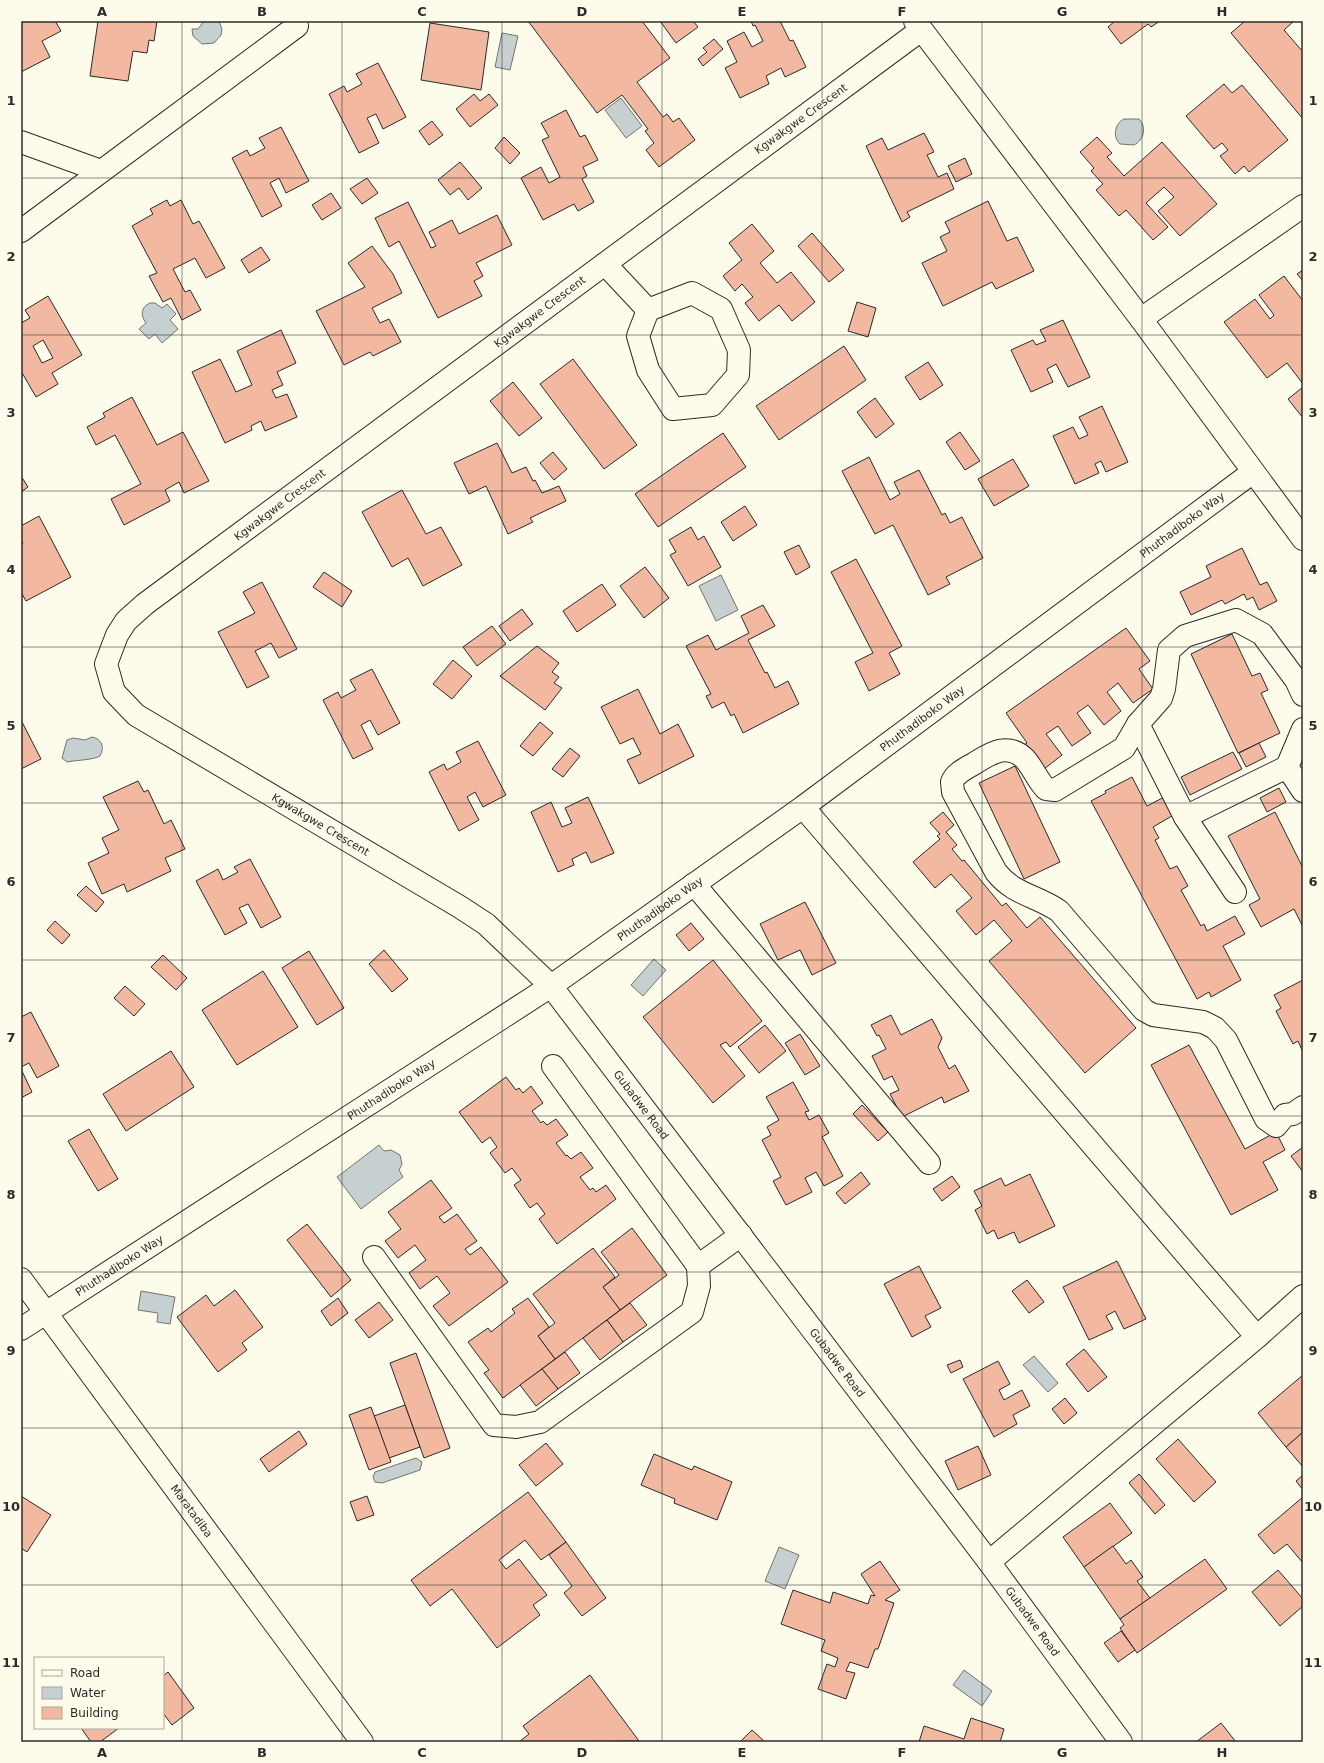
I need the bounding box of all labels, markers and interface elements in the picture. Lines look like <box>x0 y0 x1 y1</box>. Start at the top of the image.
text: A <box>97 4 107 19</box>
text: B <box>257 4 267 19</box>
text: C <box>417 4 427 19</box>
text: D <box>577 4 588 19</box>
text: E <box>738 4 746 19</box>
text: F <box>898 4 906 19</box>
text: G <box>1057 4 1067 19</box>
text: H <box>1217 4 1227 19</box>
street label: Kgwakgwe Crescent <box>752 81 850 157</box>
text: 1 <box>6 93 16 108</box>
text: 1 <box>1308 93 1318 108</box>
text: 2 <box>6 249 16 264</box>
text: 2 <box>1308 249 1318 264</box>
street label: Kgwakgwe Crescent <box>492 273 589 351</box>
text: 3 <box>6 405 16 420</box>
text: 3 <box>1308 405 1318 420</box>
street label: Kgwakgwe Crescent <box>232 466 329 544</box>
street label: Phuthadiboko Way <box>1137 489 1227 560</box>
text: 4 <box>6 562 16 577</box>
text: 4 <box>1308 562 1318 577</box>
street label: Phuthadiboko Way <box>877 682 967 754</box>
text: 5 <box>6 718 16 733</box>
text: 5 <box>1308 718 1318 733</box>
street label: Kgwakgwe Crescent <box>270 790 372 859</box>
street label: Phuthadiboko Way <box>615 873 706 943</box>
text: 6 <box>6 874 16 889</box>
text: 6 <box>1308 874 1318 889</box>
text: 7 <box>6 1030 16 1045</box>
text: 7 <box>1308 1030 1318 1045</box>
street label: Phuthadiboko Way <box>345 1056 438 1123</box>
street label: Gubadwe Road <box>611 1068 672 1142</box>
text: 8 <box>6 1187 16 1202</box>
text: 8 <box>1308 1187 1318 1202</box>
street label: Phuthadiboko Way <box>73 1232 166 1299</box>
street label: Gubadwe Road <box>807 1326 868 1400</box>
text: 9 <box>6 1343 16 1358</box>
text: 9 <box>1308 1343 1318 1358</box>
street label: Maratadiba <box>168 1482 216 1540</box>
text: 10 <box>2 1499 20 1514</box>
text: 10 <box>1304 1499 1322 1514</box>
street label: Gubadwe Road <box>1003 1584 1062 1659</box>
text: 11 <box>2 1655 20 1670</box>
text: 11 <box>1304 1655 1322 1670</box>
legend <box>34 1657 164 1729</box>
text: Road <box>70 1666 100 1680</box>
text: Water <box>70 1686 106 1700</box>
text: Building <box>70 1706 119 1720</box>
text: A <box>97 1745 107 1760</box>
text: B <box>257 1745 267 1760</box>
text: C <box>417 1745 427 1760</box>
text: D <box>577 1745 588 1760</box>
text: E <box>738 1745 746 1760</box>
text: F <box>898 1745 906 1760</box>
text: G <box>1057 1745 1067 1760</box>
text: H <box>1217 1745 1227 1760</box>

